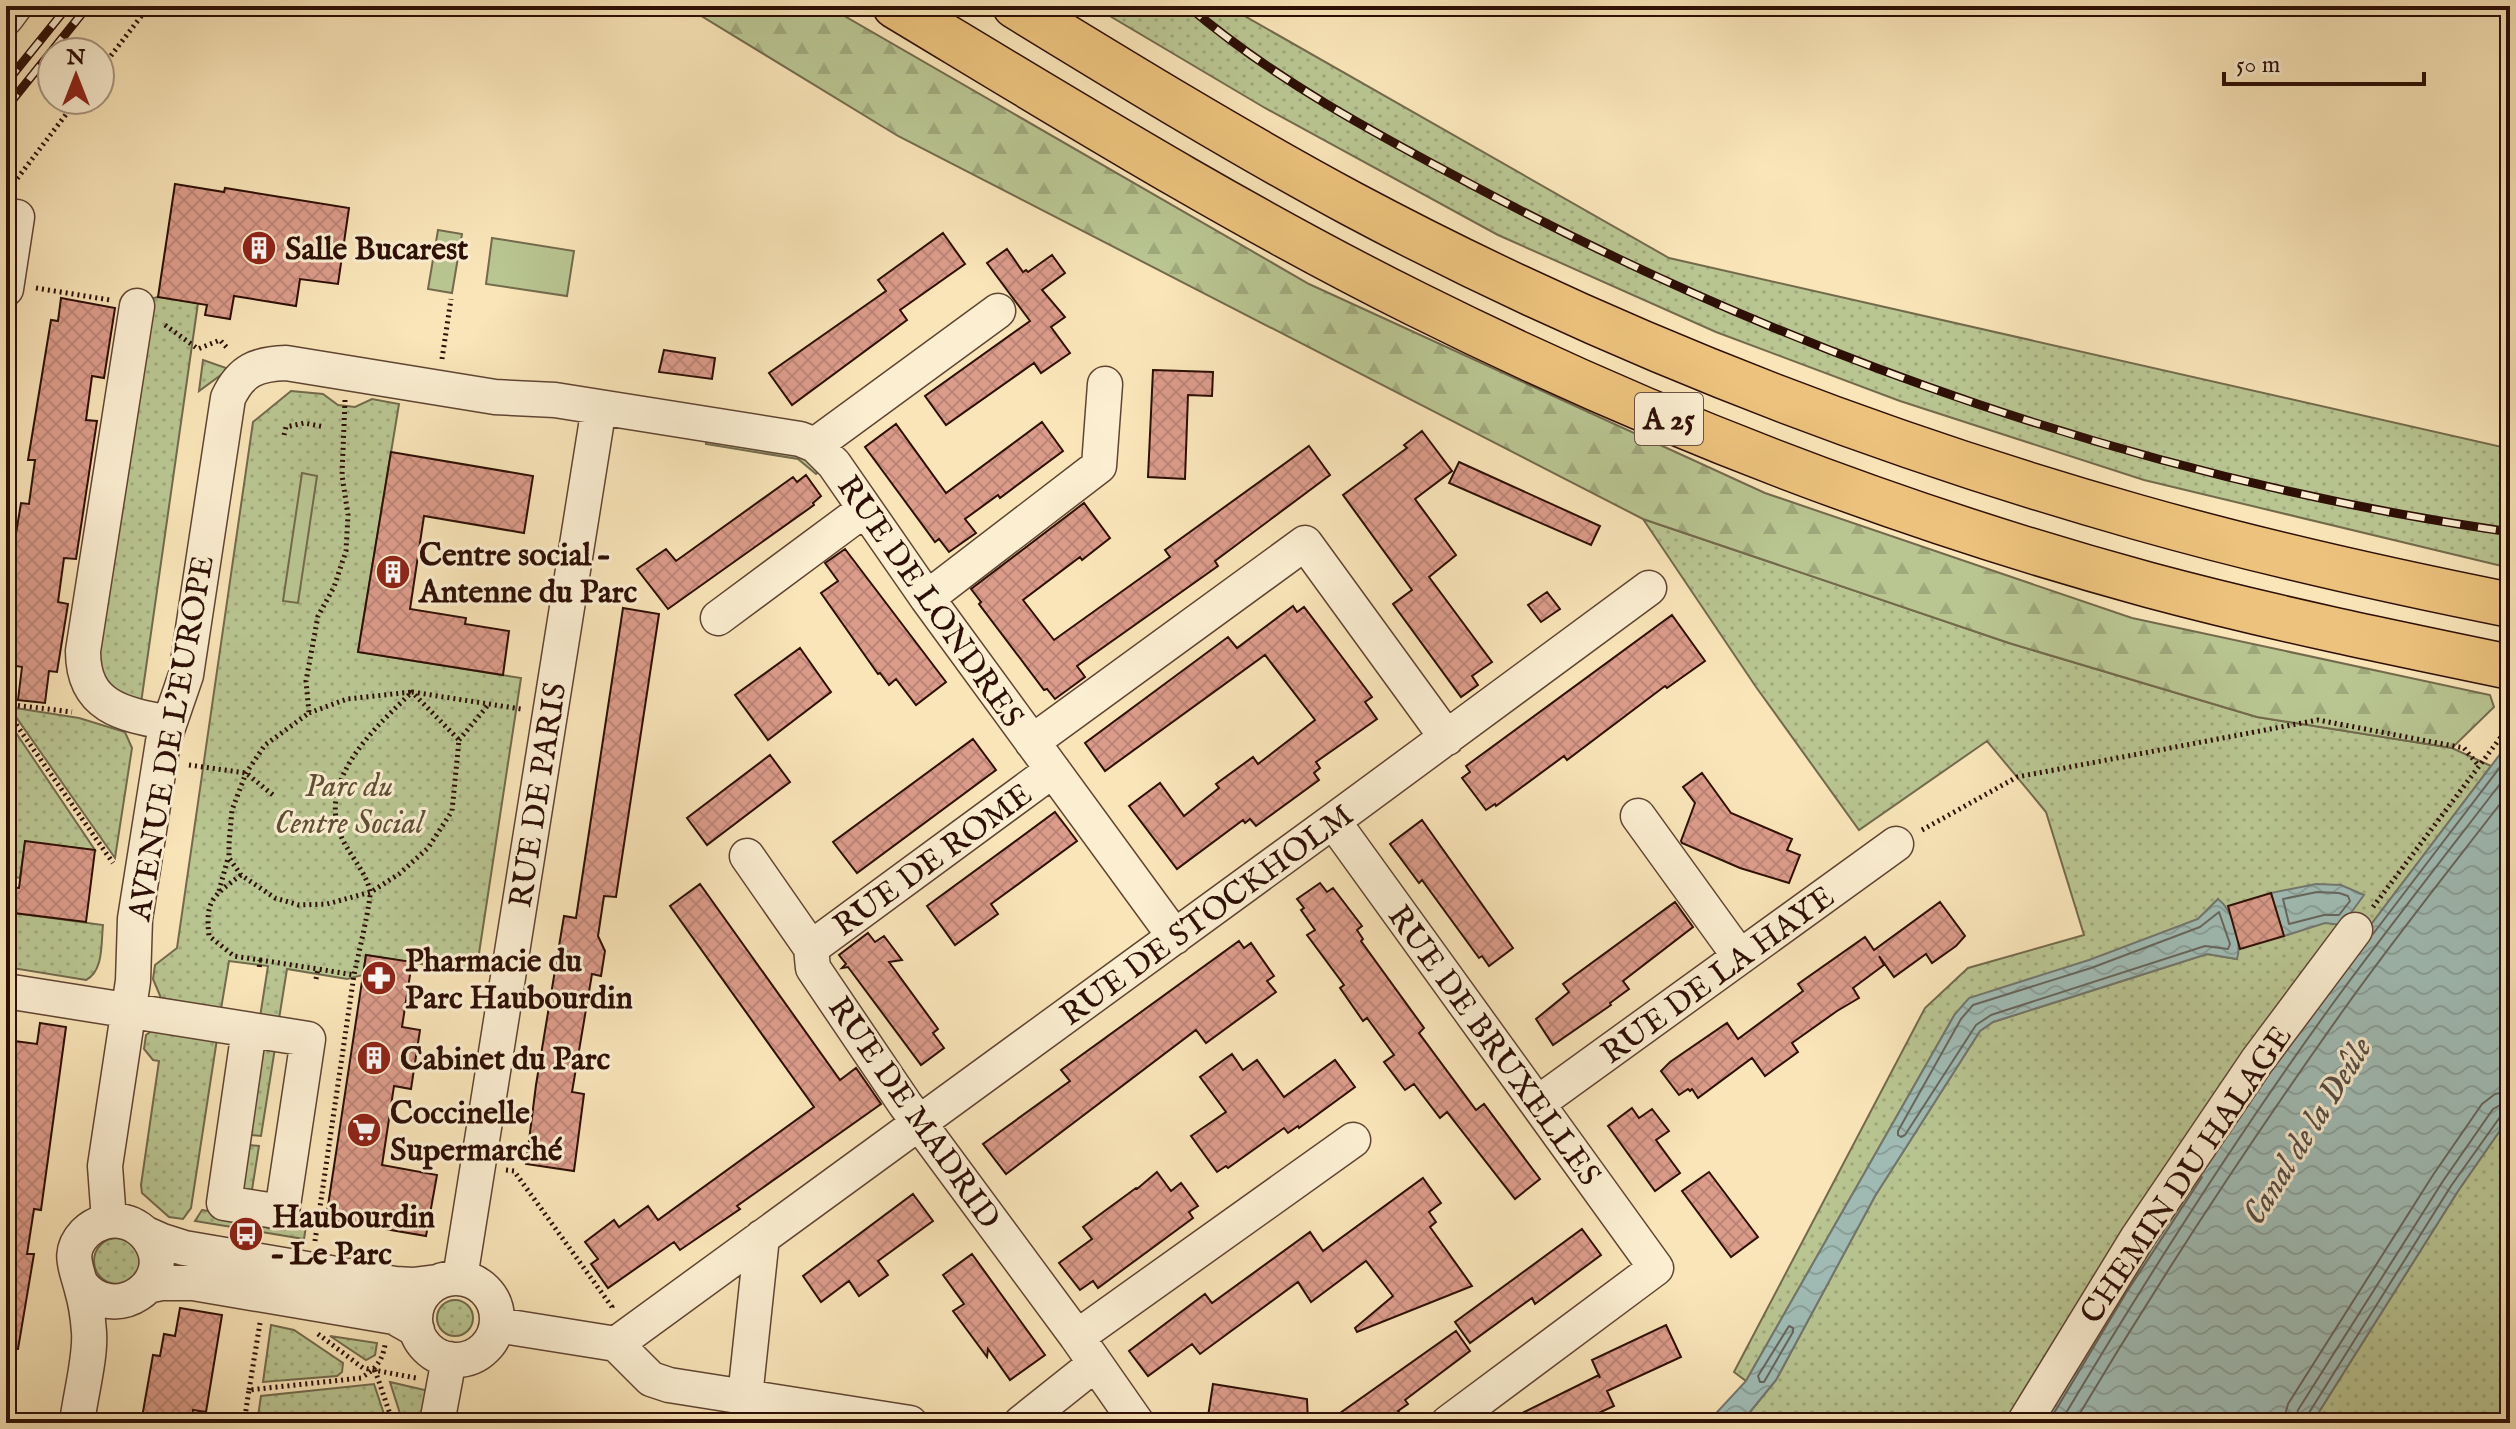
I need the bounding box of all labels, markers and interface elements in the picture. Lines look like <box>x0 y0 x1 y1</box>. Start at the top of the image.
north arrow <box>36 36 116 116</box>
scale bar <box>2224 36 2424 86</box>
text: N <box>65 44 86 72</box>
text: 50 m <box>2236 50 2280 81</box>
building icon: Salle Bucarest <box>240 229 278 267</box>
place label: Salle Bucarest <box>285 230 468 271</box>
road number: A 25 <box>1635 393 1703 445</box>
street label: RUE DE LONDRES <box>827 468 1031 736</box>
place label: Centre social – Antenne du Parc <box>417 536 638 614</box>
street label: AVENUE DE L'EUROPE <box>120 552 225 925</box>
building icon: Centre social – Antenne du Parc <box>374 553 412 591</box>
street label: RUE DE PARIS <box>501 680 578 911</box>
park label: Parc du Centre Social <box>275 767 426 845</box>
street label: RUE DE ROME <box>826 775 1041 947</box>
street label: RUE DE STOCKHOLM <box>1053 796 1362 1036</box>
street label: RUE DE LA HAYE <box>1594 878 1843 1074</box>
street label: RUE DE BRUXELLES <box>1377 898 1609 1195</box>
place label: Pharmacie du Parc Haubourdin <box>405 942 633 1020</box>
pharmacy icon: Pharmacie du Parc Haubourdin <box>360 959 398 997</box>
street label: RUE DE MADRID <box>817 989 1008 1238</box>
street label: CHEMIN DU HALAGE <box>2072 1018 2302 1332</box>
water label: Canal de la Deûle <box>2233 1029 2383 1233</box>
building icon: Cabinet du Parc <box>355 1039 393 1077</box>
place label: Cabinet du Parc <box>400 1040 610 1081</box>
place label: Coccinelle Supermarché <box>390 1094 563 1172</box>
supermarket icon: Coccinelle Supermarché <box>345 1111 383 1149</box>
place label: Haubourdin – Le Parc <box>271 1198 435 1276</box>
bus stop icon: Haubourdin – Le Parc <box>227 1215 265 1253</box>

